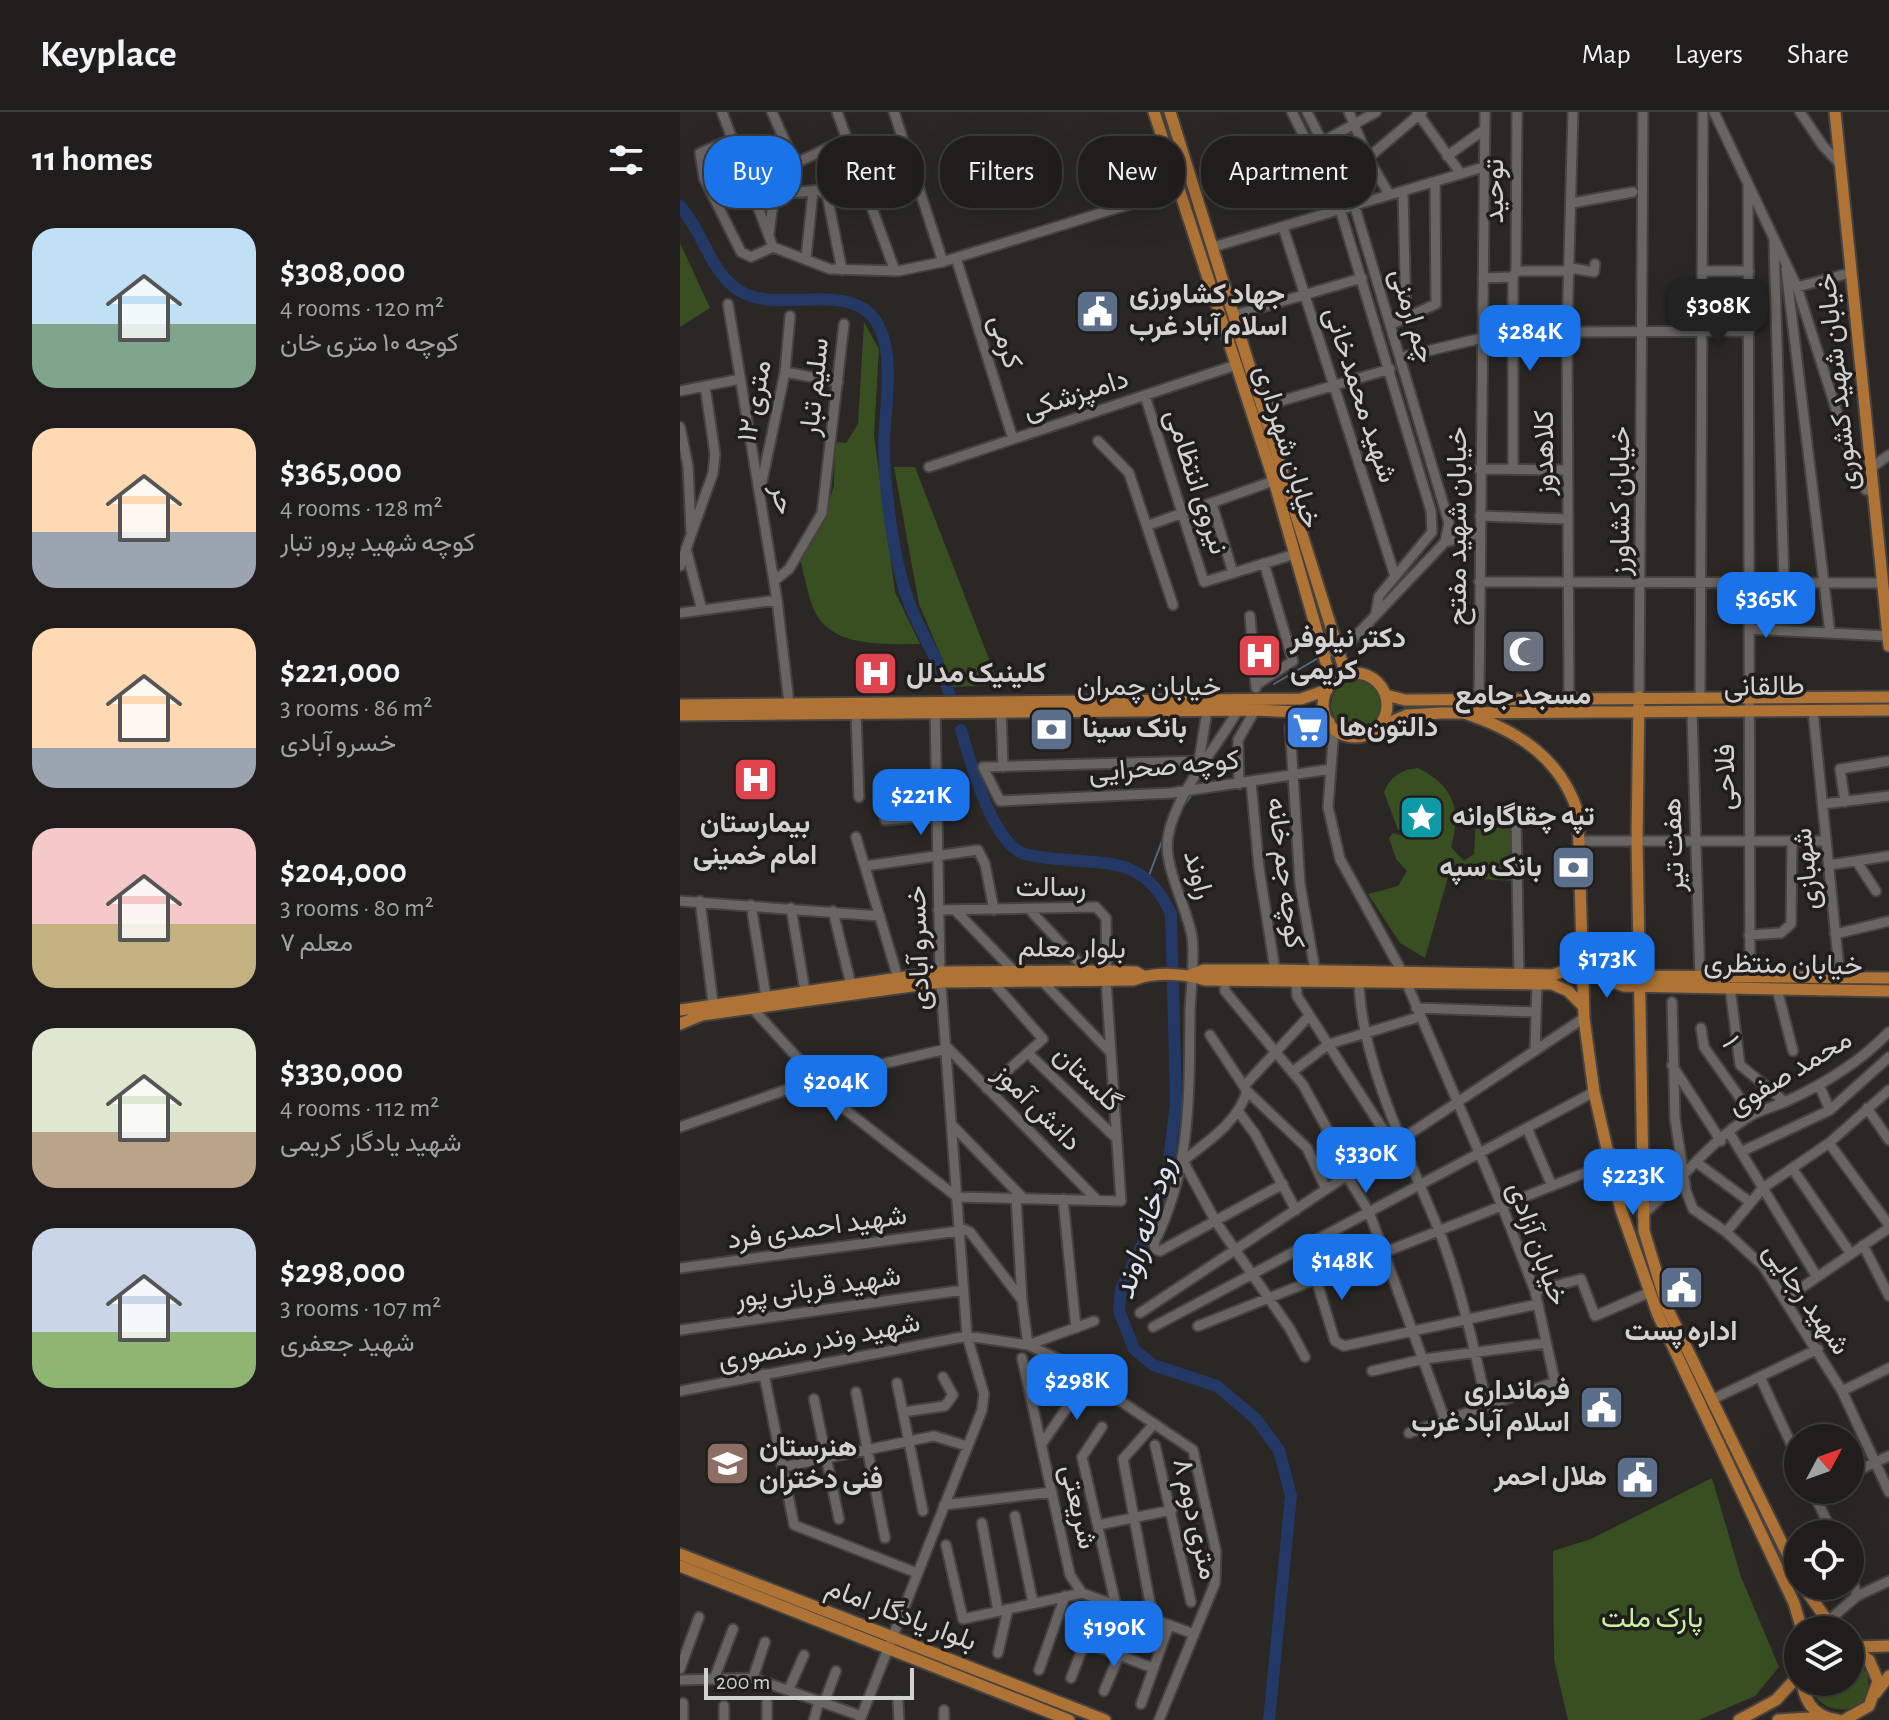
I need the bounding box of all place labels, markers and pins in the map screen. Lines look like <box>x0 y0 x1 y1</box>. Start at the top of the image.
pin: $308K <box>1662 279 1774 347</box>
place label: جهاد کشاورزی اسلام آباد غرب <box>1129 281 1288 344</box>
public building icon: جهاد کشاورزی اسلام آباد غرب <box>1074 287 1122 335</box>
pin: $284K <box>1474 305 1586 373</box>
pin: $365K <box>1710 572 1822 640</box>
place label: دکتر نیلوفر کریمی <box>1289 625 1406 687</box>
mosque icon: مسجد جامع <box>1499 627 1547 675</box>
hospital icon: دکتر نیلوفر کریمی <box>1235 631 1283 679</box>
hospital icon: کلینیک مدلل <box>851 650 899 698</box>
place label: کلینیک مدلل <box>906 660 1046 689</box>
place label: مسجد جامع <box>1455 682 1591 714</box>
supermarket icon: دالتون‌ها <box>1284 704 1332 752</box>
bank icon: بانک سینا <box>1027 705 1075 753</box>
place label: دالتون‌ها <box>1339 714 1438 744</box>
place label: بانک سینا <box>1082 715 1187 744</box>
hospital icon: بیمارستان امام خمینی <box>731 756 779 804</box>
pin: $221K <box>865 769 977 837</box>
place icon: تپه چقاگاوانه <box>1397 793 1445 841</box>
place label: تپه چقاگاوانه <box>1452 802 1595 835</box>
place label: بیمارستان امام خمینی <box>693 810 817 873</box>
bank icon: بانک سپه <box>1549 844 1597 892</box>
place label: بانک سپه <box>1439 854 1542 886</box>
pin: $173K <box>1551 932 1663 1000</box>
pin: $204K <box>780 1055 892 1123</box>
pin: $330K <box>1310 1127 1422 1195</box>
pin: $223K <box>1577 1149 1689 1217</box>
pin: $148K <box>1286 1234 1398 1302</box>
public building icon: اداره پست <box>1657 1263 1705 1311</box>
place label: اداره پست <box>1624 1318 1738 1350</box>
pin: $298K <box>1021 1354 1133 1422</box>
place label: فرمانداری اسلام آباد غرب <box>1411 1377 1570 1440</box>
public building icon: فرمانداری اسلام آباد غرب <box>1577 1383 1625 1431</box>
place label: هنرستان فنی دختران <box>759 1434 883 1496</box>
school or university icon: هنرستان فنی دختران <box>704 1440 752 1488</box>
public building icon: هلال احمر <box>1614 1453 1662 1501</box>
place label: هلال احمر <box>1493 1463 1607 1493</box>
pin: $190K <box>1058 1601 1170 1669</box>

